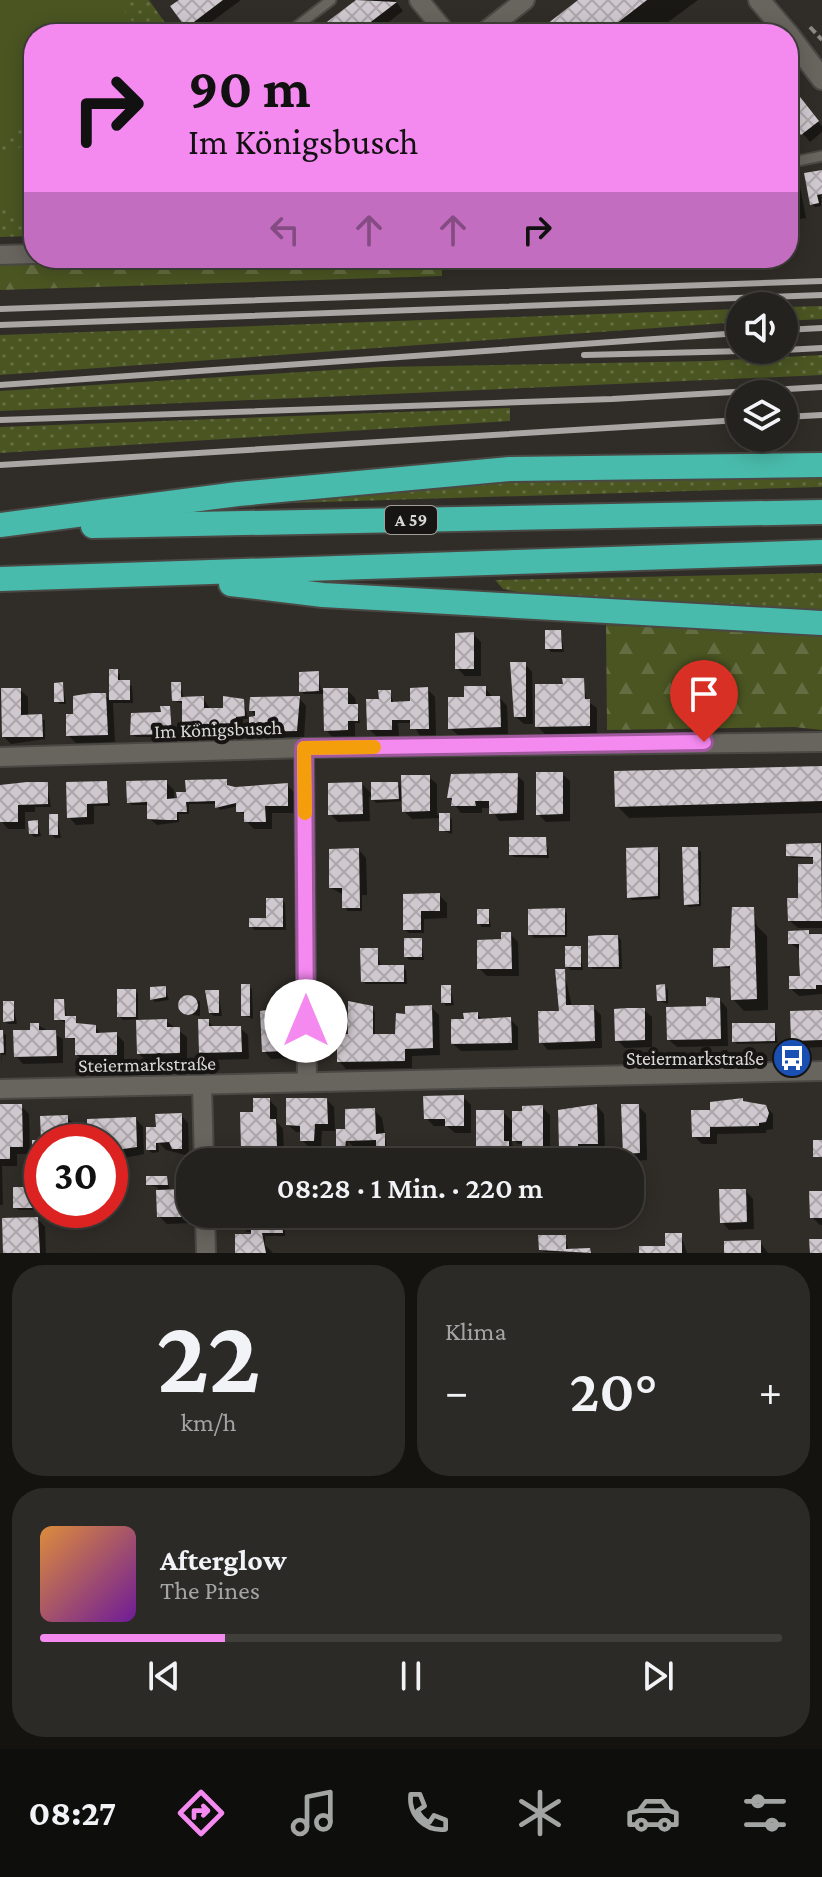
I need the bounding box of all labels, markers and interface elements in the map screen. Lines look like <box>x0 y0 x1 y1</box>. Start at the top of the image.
icon: right <box>56 56 160 160</box>
text: 90 m <box>188 57 311 119</box>
text: Im Königsbusch <box>188 122 418 162</box>
icon: left <box>263 208 307 252</box>
icon: ahead <box>347 208 391 252</box>
icon: ahead <box>431 208 475 252</box>
icon: right <box>515 208 559 252</box>
map controls <box>726 292 798 452</box>
button: sound <box>726 292 798 364</box>
button: layers <box>726 380 798 452</box>
road number: A 59 <box>385 506 437 534</box>
pin <box>670 660 738 742</box>
icon: arrive <box>682 672 726 716</box>
street label: Im Königsbusch <box>154 716 283 743</box>
position arrow <box>264 979 348 1063</box>
bus stop icon: Steiermarkstraße <box>771 1037 813 1079</box>
place label: Steiermarkstraße <box>626 1047 764 1069</box>
street label: Steiermarkstraße <box>78 1052 216 1076</box>
speed limit sign: 30 <box>24 1124 128 1228</box>
text: 08:28 · 1 Min. · 220 m <box>277 1171 543 1204</box>
text: 22 <box>156 1298 261 1413</box>
text: Klima <box>445 1317 507 1346</box>
text: 20° <box>570 1357 657 1424</box>
text: − <box>445 1367 468 1415</box>
text: + <box>759 1367 782 1415</box>
text: km/h <box>180 1408 237 1437</box>
text: Afterglow <box>160 1543 287 1576</box>
text: The Pines <box>160 1576 260 1605</box>
icon: previous <box>142 1654 186 1698</box>
icon: pause <box>389 1654 433 1698</box>
icon: next <box>636 1654 680 1698</box>
icon: directions <box>173 1785 229 1841</box>
icon: music <box>286 1785 342 1841</box>
icon: phone <box>399 1785 455 1841</box>
icon: climate <box>512 1785 568 1841</box>
icon: car <box>625 1785 681 1841</box>
icon: filters <box>737 1785 793 1841</box>
text: 08:27 <box>28 1793 116 1833</box>

